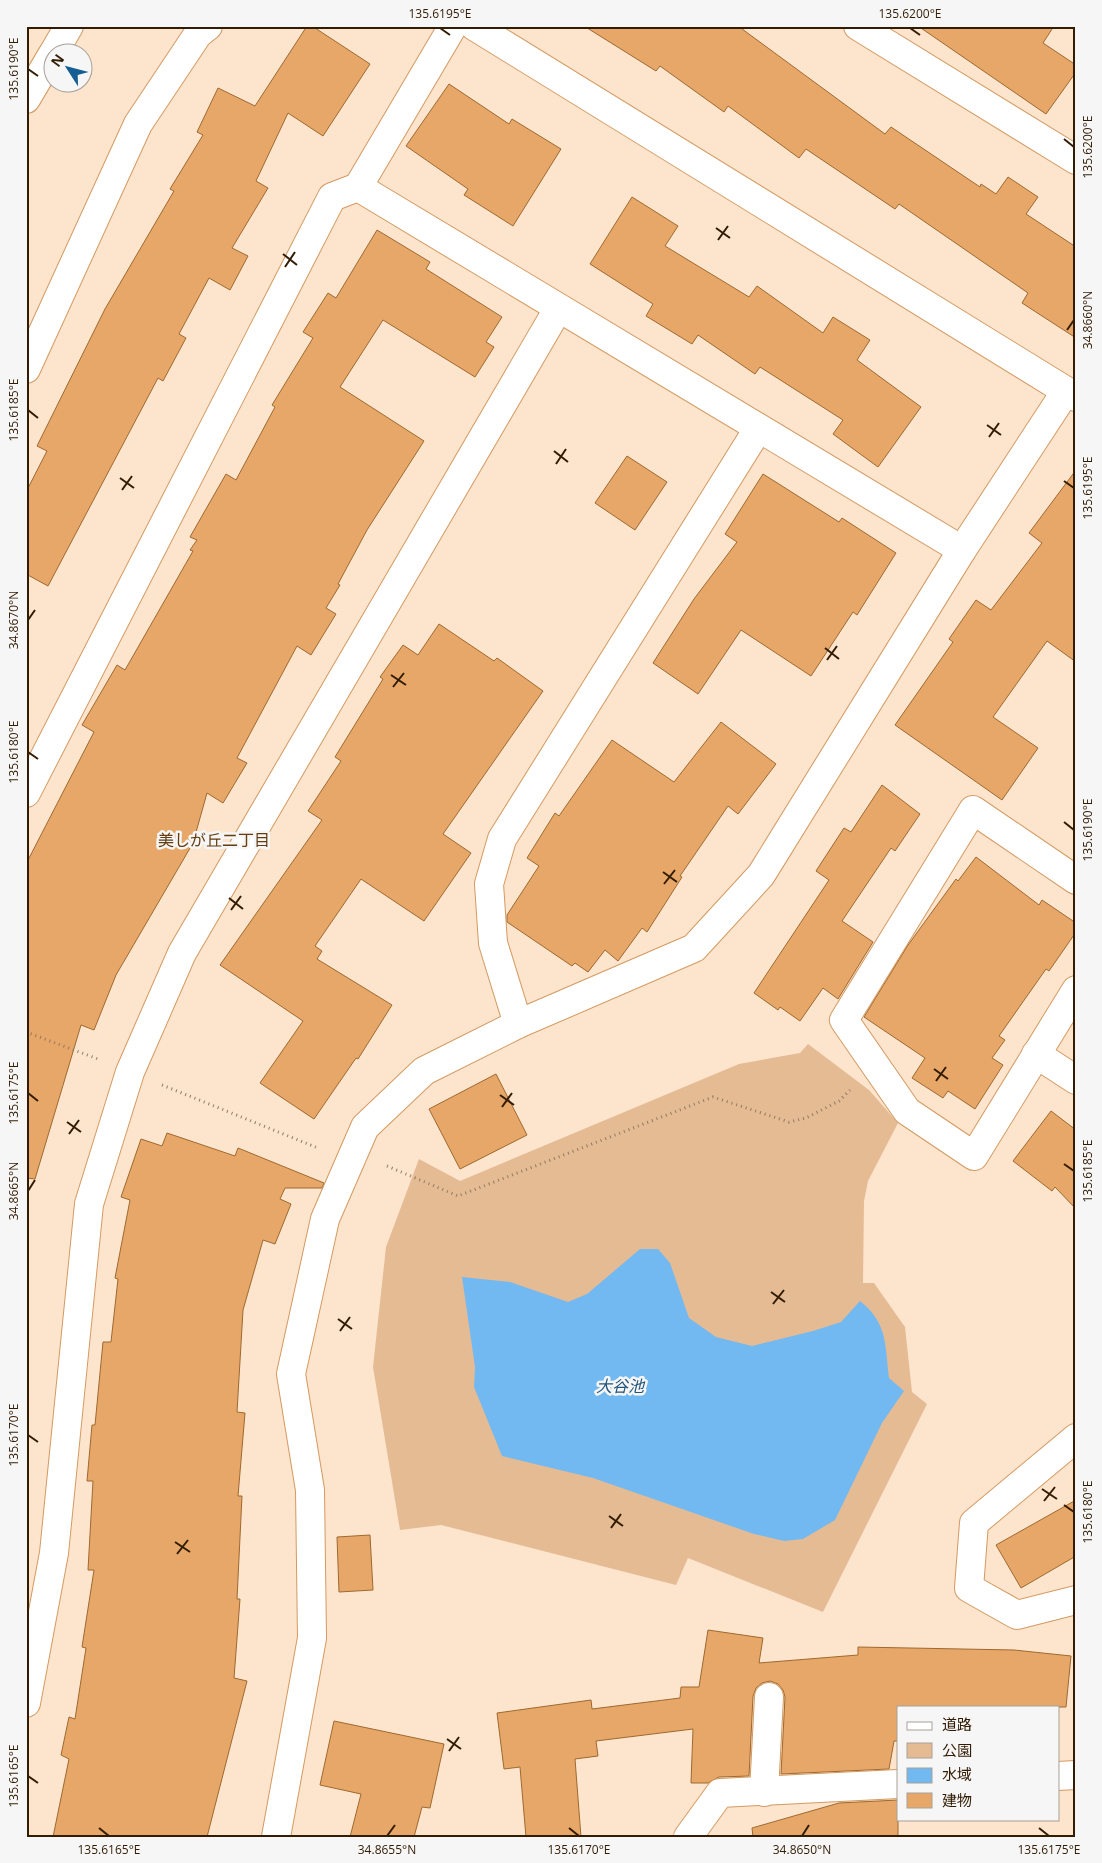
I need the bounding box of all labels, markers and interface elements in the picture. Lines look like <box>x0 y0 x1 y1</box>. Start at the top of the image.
text: 135.6195°E <box>409 5 472 22</box>
text: 135.6200°E <box>879 5 942 22</box>
text: 135.6190°E <box>5 38 22 101</box>
north arrow <box>42 42 92 92</box>
text: N <box>46 50 68 70</box>
text: 135.6200°E <box>1079 116 1096 179</box>
text: 34.8660°N <box>1079 291 1096 349</box>
text: 135.6185°E <box>5 379 22 442</box>
text: 135.6195°E <box>1079 457 1096 520</box>
text: 34.8670°N <box>5 591 22 649</box>
text: 135.6180°E <box>5 721 22 784</box>
text: 135.6190°E <box>1079 799 1096 862</box>
district label: 美しが丘二丁目 <box>158 829 270 851</box>
text: 135.6175°E <box>5 1062 22 1125</box>
text: 135.6185°E <box>1079 1140 1096 1203</box>
text: 34.8665°N <box>5 1162 22 1220</box>
water label: 大谷池 <box>596 1375 646 1397</box>
text: 135.6170°E <box>5 1404 22 1467</box>
text: 135.6180°E <box>1079 1481 1096 1544</box>
legend <box>897 1706 1060 1820</box>
text: 道路 <box>942 1714 972 1734</box>
text: 公園 <box>942 1740 972 1760</box>
text: 135.6165°E <box>5 1745 22 1808</box>
text: 水域 <box>942 1764 972 1784</box>
text: 建物 <box>942 1790 972 1810</box>
text: 135.6165°E <box>78 1841 141 1858</box>
text: 34.8655°N <box>358 1841 416 1858</box>
text: 135.6170°E <box>548 1841 611 1858</box>
text: 34.8650°N <box>773 1841 831 1858</box>
text: 135.6175°E <box>1018 1841 1081 1858</box>

